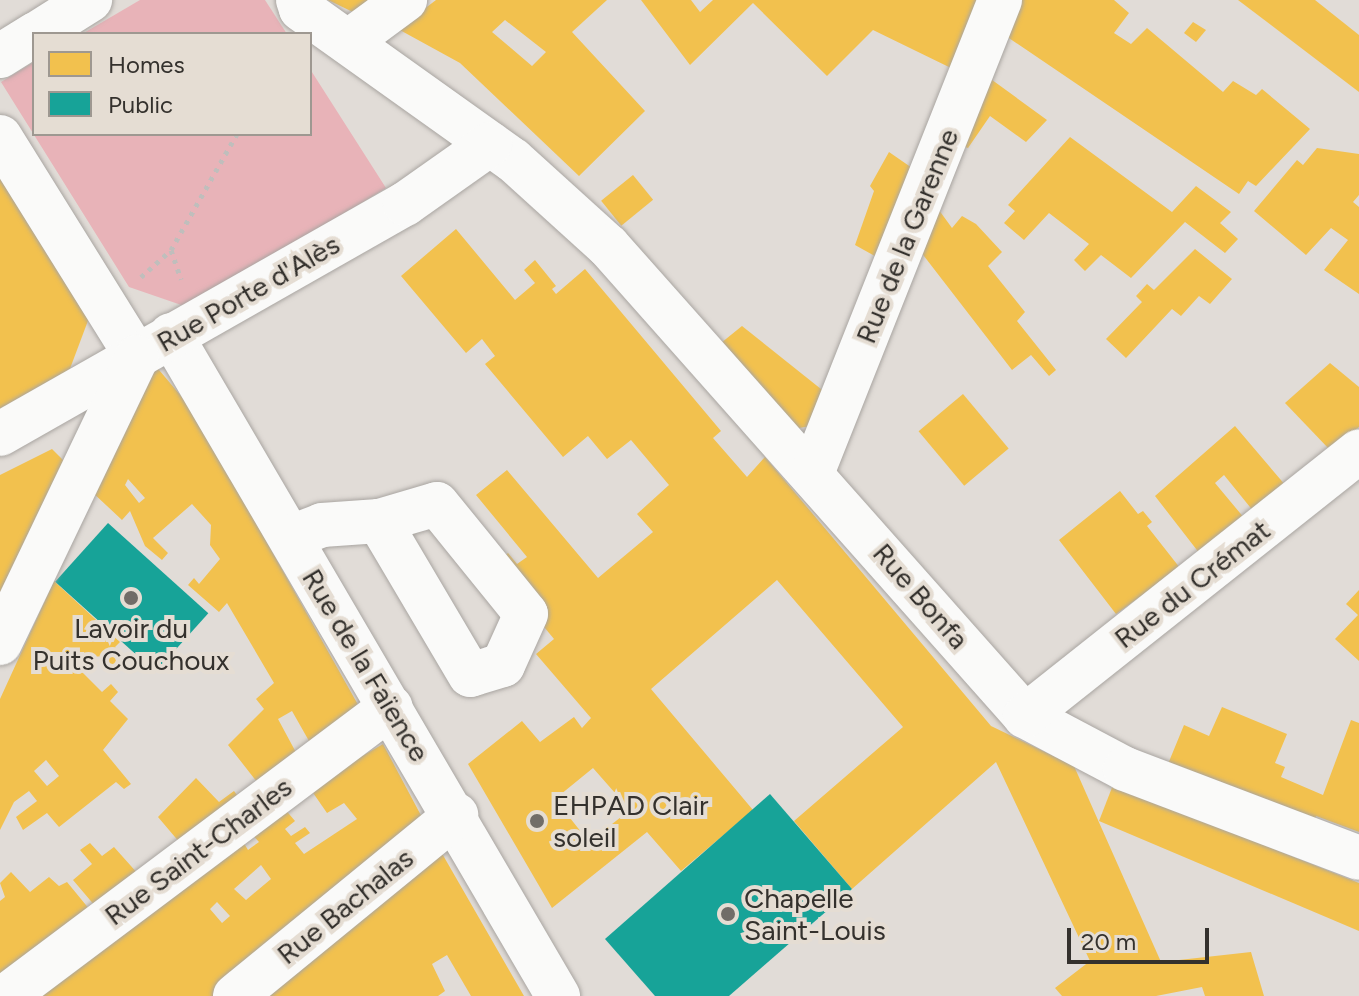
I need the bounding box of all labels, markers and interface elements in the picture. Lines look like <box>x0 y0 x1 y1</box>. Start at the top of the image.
legend <box>32 32 312 136</box>
text: Homes <box>108 50 185 79</box>
text: Public <box>108 90 173 119</box>
street label: Rue de la Garenne <box>849 124 965 348</box>
street label: Rue Porte d'Alès <box>151 227 345 359</box>
street label: Rue du Crémat <box>1108 513 1276 655</box>
street label: Rue Bonfa <box>866 536 976 656</box>
street label: Rue de la Faïence <box>295 563 437 767</box>
marker: Lavoir du Puits Couchoux <box>122 589 140 607</box>
place label: Lavoir du Puits Couchoux <box>33 611 229 677</box>
street label: Rue Saint-Charles <box>98 770 298 932</box>
place label: EHPAD Clair soleil <box>553 788 709 854</box>
marker: EHPAD Clair soleil <box>528 812 546 830</box>
street label: Rue Bachalas <box>270 841 420 971</box>
place label: Chapelle Saint-Louis <box>744 881 886 947</box>
marker: Chapelle Saint-Louis <box>719 905 737 923</box>
scale bar <box>1071 912 1213 962</box>
text: 20 m <box>1081 927 1136 956</box>

